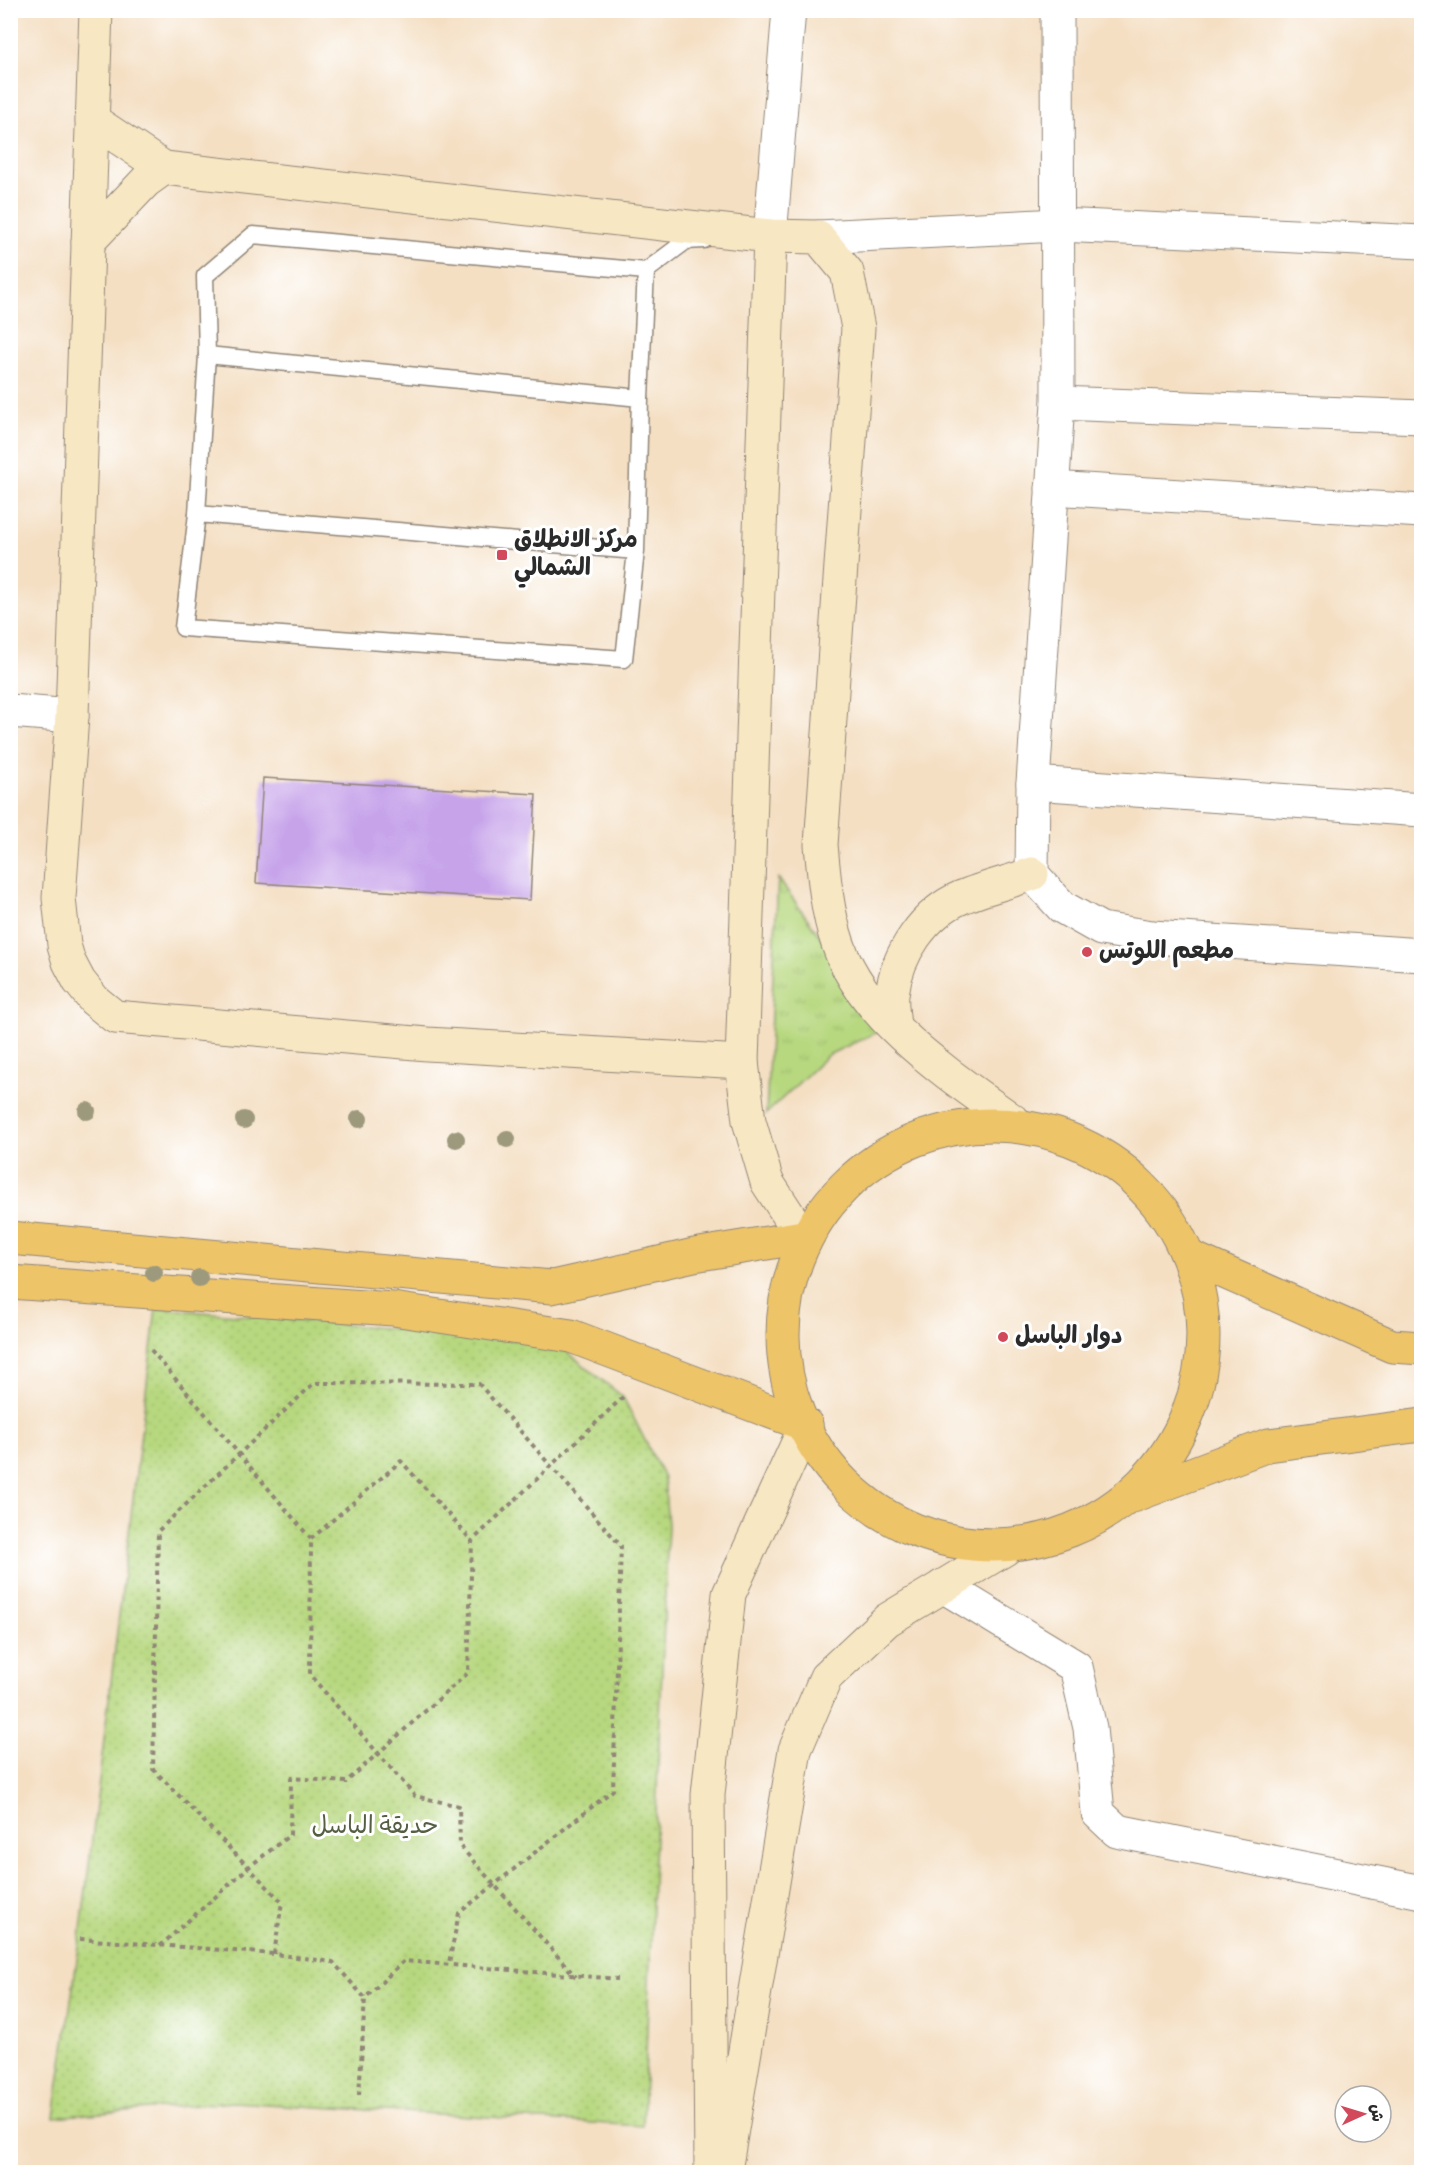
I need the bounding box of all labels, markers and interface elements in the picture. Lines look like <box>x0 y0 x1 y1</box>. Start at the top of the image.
place label: مركز الانطلاق الشمالي <box>514 524 638 588</box>
marker: مركز الانطلاق الشمالي <box>495 548 509 562</box>
place label: مطعم اللوتس <box>1099 935 1234 970</box>
marker: مطعم اللوتس <box>1080 945 1094 959</box>
place label: دوار الباسل <box>1015 1320 1123 1355</box>
marker: دوار الباسل <box>996 1330 1010 1344</box>
park label: حديقة الباسل <box>312 1810 438 1845</box>
north arrow <box>1333 2084 1393 2144</box>
text: ش <box>1363 2103 1389 2123</box>

